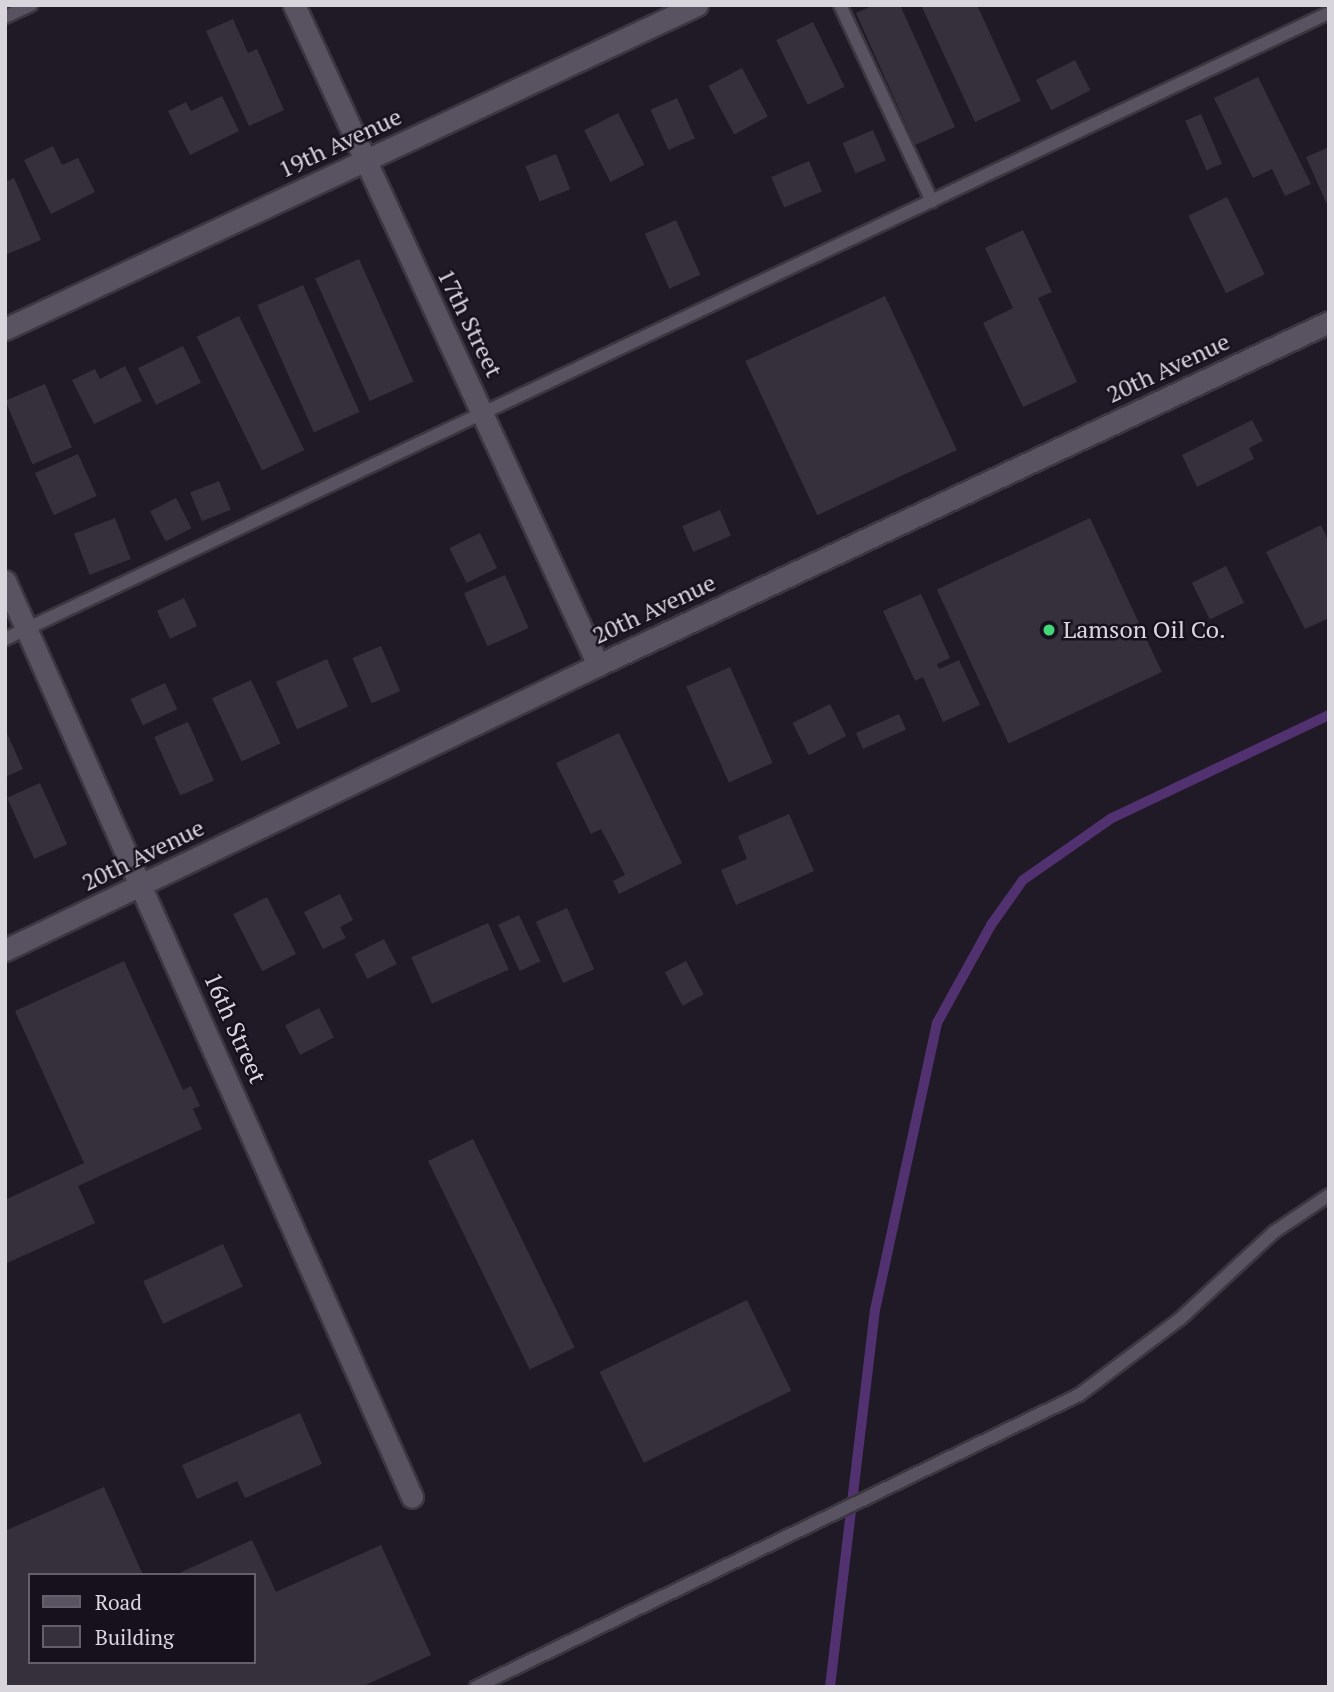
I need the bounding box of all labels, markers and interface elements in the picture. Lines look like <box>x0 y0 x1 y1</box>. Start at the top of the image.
street label: 19th Avenue <box>274 102 406 184</box>
street label: 17th Street <box>431 264 509 382</box>
street label: 20th Avenue <box>1102 327 1234 409</box>
street label: 20th Avenue <box>588 568 720 650</box>
place label: Lamson Oil Co. <box>1063 616 1226 644</box>
marker: Lamson Oil Co. <box>1041 622 1057 638</box>
street label: 20th Avenue <box>77 813 209 897</box>
street label: 16th Street <box>198 968 272 1088</box>
legend <box>28 1573 256 1664</box>
text: Road <box>95 1588 142 1616</box>
text: Building <box>95 1623 174 1651</box>

